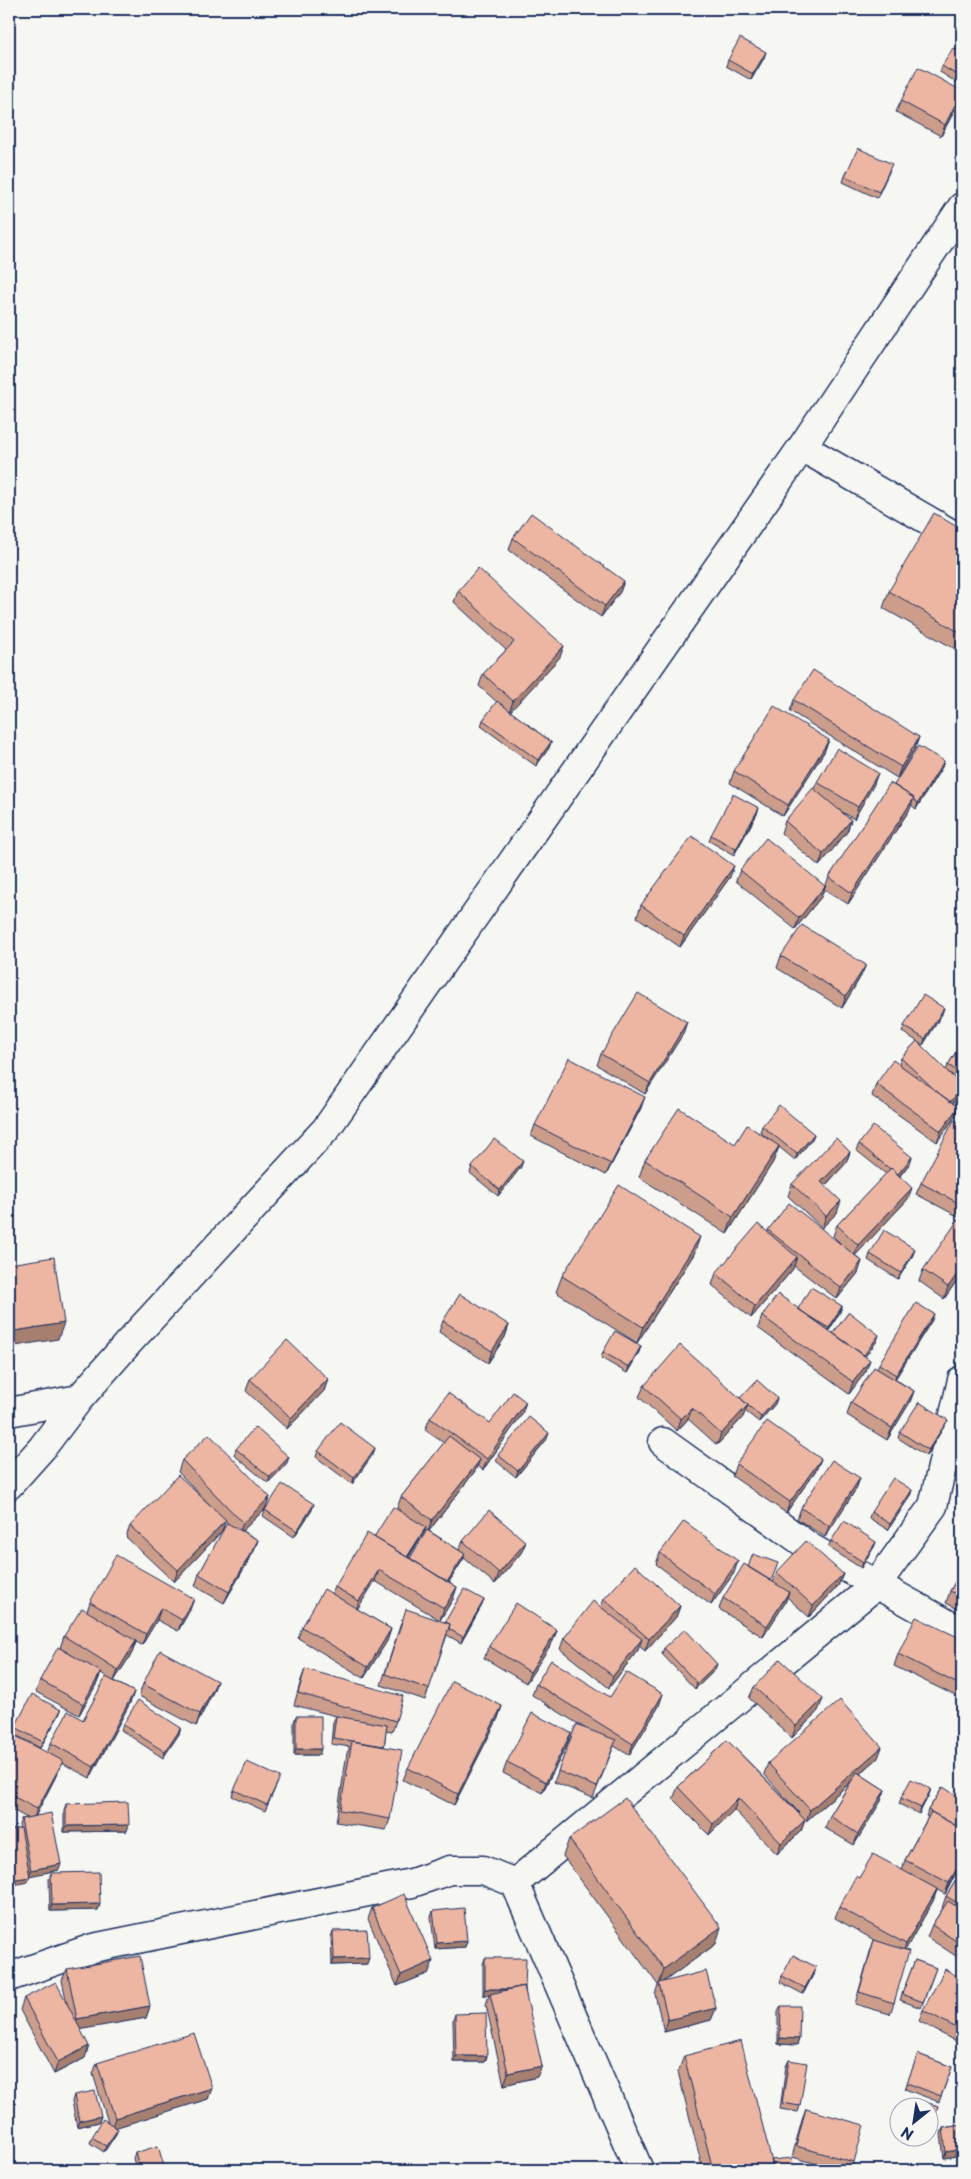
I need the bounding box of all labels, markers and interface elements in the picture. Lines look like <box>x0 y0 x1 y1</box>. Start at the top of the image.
north arrow <box>888 2096 938 2146</box>
text: N <box>897 2122 917 2146</box>

